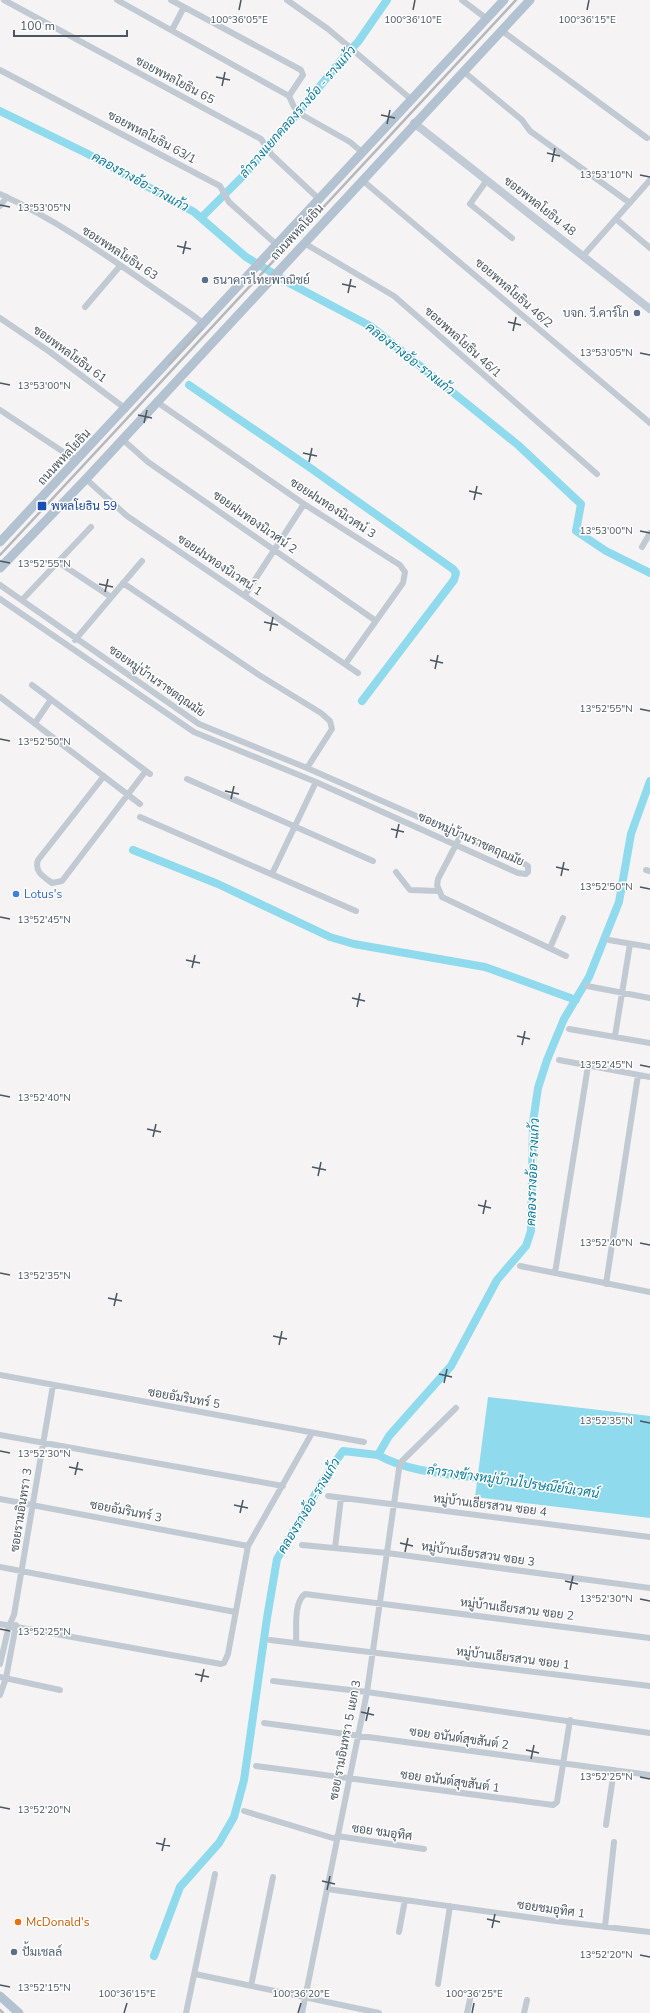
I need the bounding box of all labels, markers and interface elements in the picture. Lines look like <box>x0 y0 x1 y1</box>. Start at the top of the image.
scale bar <box>14 12 127 38</box>
text: 100°36'05"E <box>210 13 268 27</box>
text: 100°36'10"E <box>384 13 442 27</box>
text: 100°36'15"E <box>558 13 616 27</box>
text: 100 m <box>20 18 55 34</box>
water label: ลำรางแยกคลองรางอ้อ - รางแก้ว <box>235 42 361 182</box>
street label: ซอยพหลโยธิน 65 <box>133 52 217 108</box>
street label: ซอยพหลโยธิน 63/1 <box>105 107 199 167</box>
water label: คลองรางอ้อ-รางแก้ว <box>88 148 192 216</box>
text: 13°53'10"N <box>579 168 633 182</box>
street label: ซอยพหลโยธิน 48 <box>501 173 579 239</box>
street label: ถนนพหลโยธิน <box>267 200 327 263</box>
text: 13°53'05"N <box>17 201 71 215</box>
street label: ซอยพหลโยธิน 63 <box>79 222 161 284</box>
street label: ซอยพหลโยธิน 46/2 <box>472 255 556 331</box>
place label: ธนาคารไทยพาณิชย์ <box>213 272 310 288</box>
marker: ธนาคารไทยพาณิชย์ <box>200 275 210 285</box>
street label: ซอยพหลโยธิน 46/1 <box>421 303 505 381</box>
place label: บจก. วี.คาร์โก <box>563 305 629 321</box>
marker: บจก. วี.คาร์โก <box>632 308 642 318</box>
water label: คลองรางอ้อ-รางแก้ว <box>362 319 459 400</box>
street label: ซอยพหลโยธิน 61 <box>30 322 110 386</box>
text: 13°53'05"N <box>579 346 633 360</box>
text: 13°53'00"N <box>17 379 71 393</box>
street label: ถนนพหลโยธิน <box>34 425 94 488</box>
street label: ซอยฝนทองนิเวศน์ 3 <box>287 474 379 542</box>
street label: ซอยฝนทองนิเวศน์ 2 <box>210 487 300 557</box>
place label: พหลโยธิน 59 <box>51 498 117 514</box>
marker: พหลโยธิน 59 <box>36 500 48 512</box>
text: 13°53'00"N <box>579 524 633 538</box>
street label: ซอยฝนทองนิเวศน์ 1 <box>174 531 266 599</box>
text: 13°52'55"N <box>17 557 71 571</box>
street label: ซอยหมู่บ้านราชตฤณมัย <box>105 642 209 720</box>
text: 13°52'55"N <box>579 702 633 716</box>
text: 13°52'50"N <box>17 735 71 749</box>
street label: ซอยหมู่บ้านราชตฤณมัย <box>415 808 527 870</box>
text: 13°52'50"N <box>579 880 633 894</box>
place label: Lotus's <box>24 886 62 902</box>
marker: Lotus's <box>11 889 21 899</box>
text: 13°52'45"N <box>17 913 71 927</box>
text: 13°52'45"N <box>579 1058 633 1072</box>
text: 13°52'40"N <box>17 1091 71 1105</box>
water label: คลองรางอ้อ-รางแก้ว <box>522 1117 544 1226</box>
text: 13°52'40"N <box>579 1236 633 1250</box>
text: 13°52'35"N <box>17 1269 71 1283</box>
street label: ซอยอัมรินทร์ 5 <box>147 1384 221 1412</box>
text: 13°52'35"N <box>579 1414 633 1428</box>
text: 13°52'30"N <box>17 1447 71 1461</box>
water label: คลองรางอ้อ-รางแก้ว <box>273 1455 345 1557</box>
water label: ลำรางข้างหมู่บ้านไปรษณีย์นิเวศน์ <box>426 1460 602 1503</box>
street label: ซอยรามอินทรา 3 <box>6 1467 36 1553</box>
street label: หมู่บ้านเธียรสวน ซอย 4 <box>432 1490 548 1520</box>
street label: ซอยอัมรินทร์ 3 <box>89 1496 163 1526</box>
street label: หมู่บ้านเธียรสวน ซอย 3 <box>420 1538 536 1570</box>
text: 13°52'30"N <box>579 1592 633 1606</box>
street label: หมู่บ้านเธียรสวน ซอย 2 <box>459 1594 575 1624</box>
text: 13°52'25"N <box>17 1625 71 1639</box>
street label: หมู่บ้านเธียรสวน ซอย 1 <box>455 1643 571 1673</box>
street label: ซอย รามอินทรา 5 แยก 3 <box>326 1679 364 1801</box>
street label: ซอย อนันต์สุขสันต์ 2 <box>408 1723 510 1754</box>
street label: ซอย อนันต์สุขสันต์ 1 <box>399 1766 501 1797</box>
text: 13°52'25"N <box>579 1770 633 1784</box>
text: 13°52'20"N <box>17 1803 71 1817</box>
street label: ซอย ชมอุทิศ <box>350 1820 413 1845</box>
street label: ซอยชมอุทิศ 1 <box>516 1896 586 1923</box>
place label: McDonald's <box>26 1914 90 1930</box>
marker: McDonald's <box>13 1917 23 1927</box>
place label: ปั้มเชลล์ <box>22 1941 62 1960</box>
marker: ปั้มเชลล์ <box>9 1947 19 1957</box>
text: 13°52'20"N <box>579 1948 633 1962</box>
text: 13°52'15"N <box>17 1981 71 1995</box>
text: 100°36'15"E <box>98 1987 156 2001</box>
text: 100°36'20"E <box>272 1987 330 2001</box>
text: 100°36'25"E <box>445 1987 503 2001</box>

